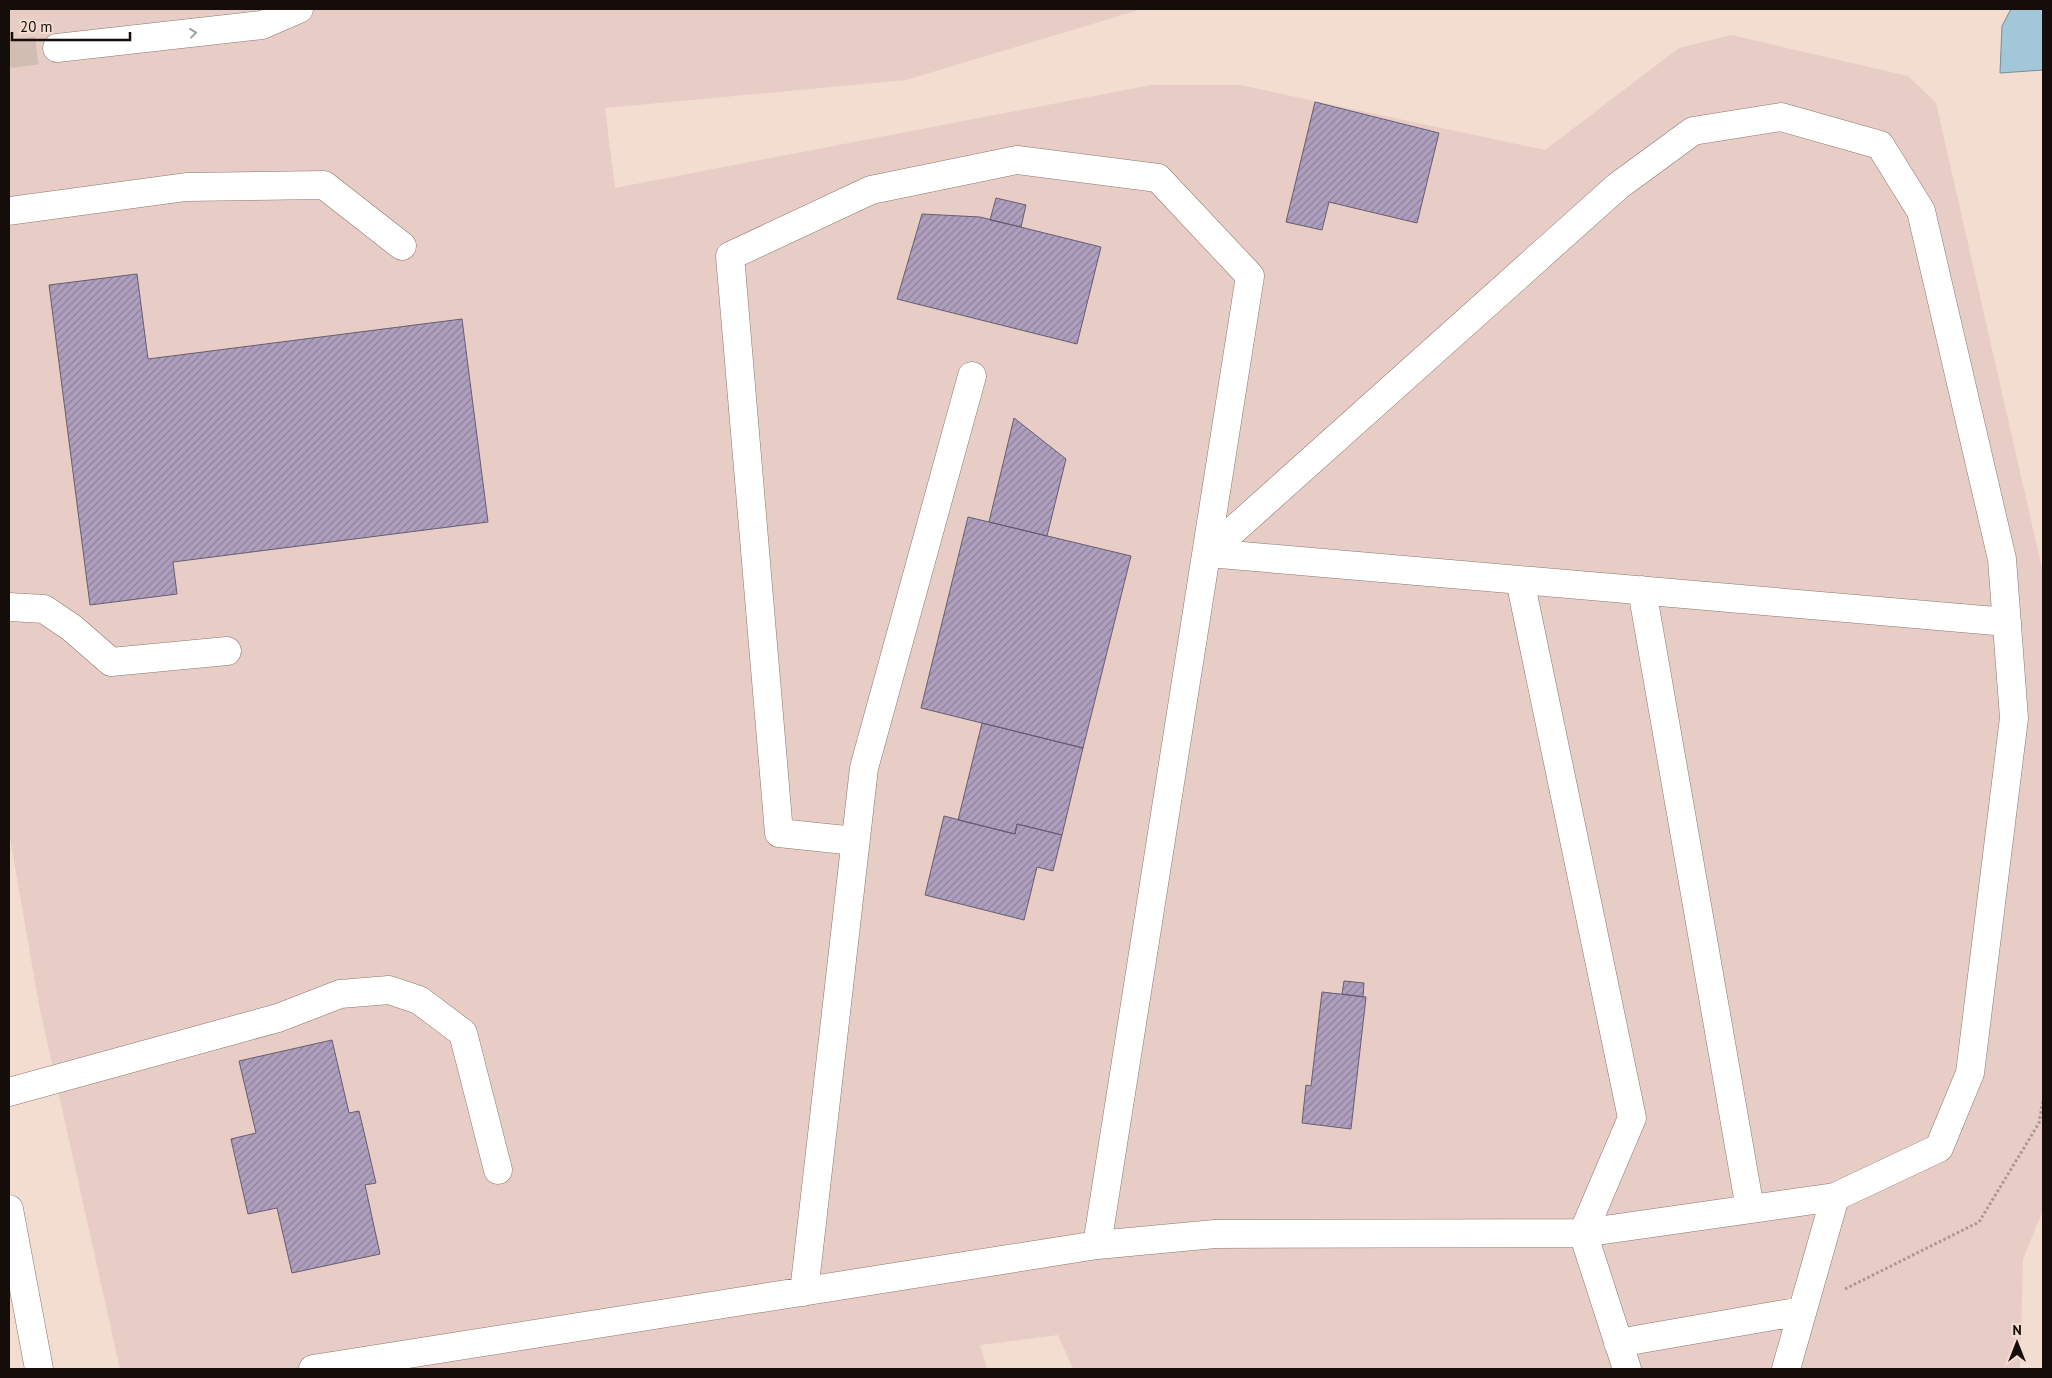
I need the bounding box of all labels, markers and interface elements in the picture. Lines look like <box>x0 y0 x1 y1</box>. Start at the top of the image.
scale bar <box>12 10 130 42</box>
text: 20 m <box>20 17 53 36</box>
one-way arrow <box>189 28 197 39</box>
north arrow <box>1992 1318 2042 1368</box>
text: N <box>2012 1321 2022 1339</box>

